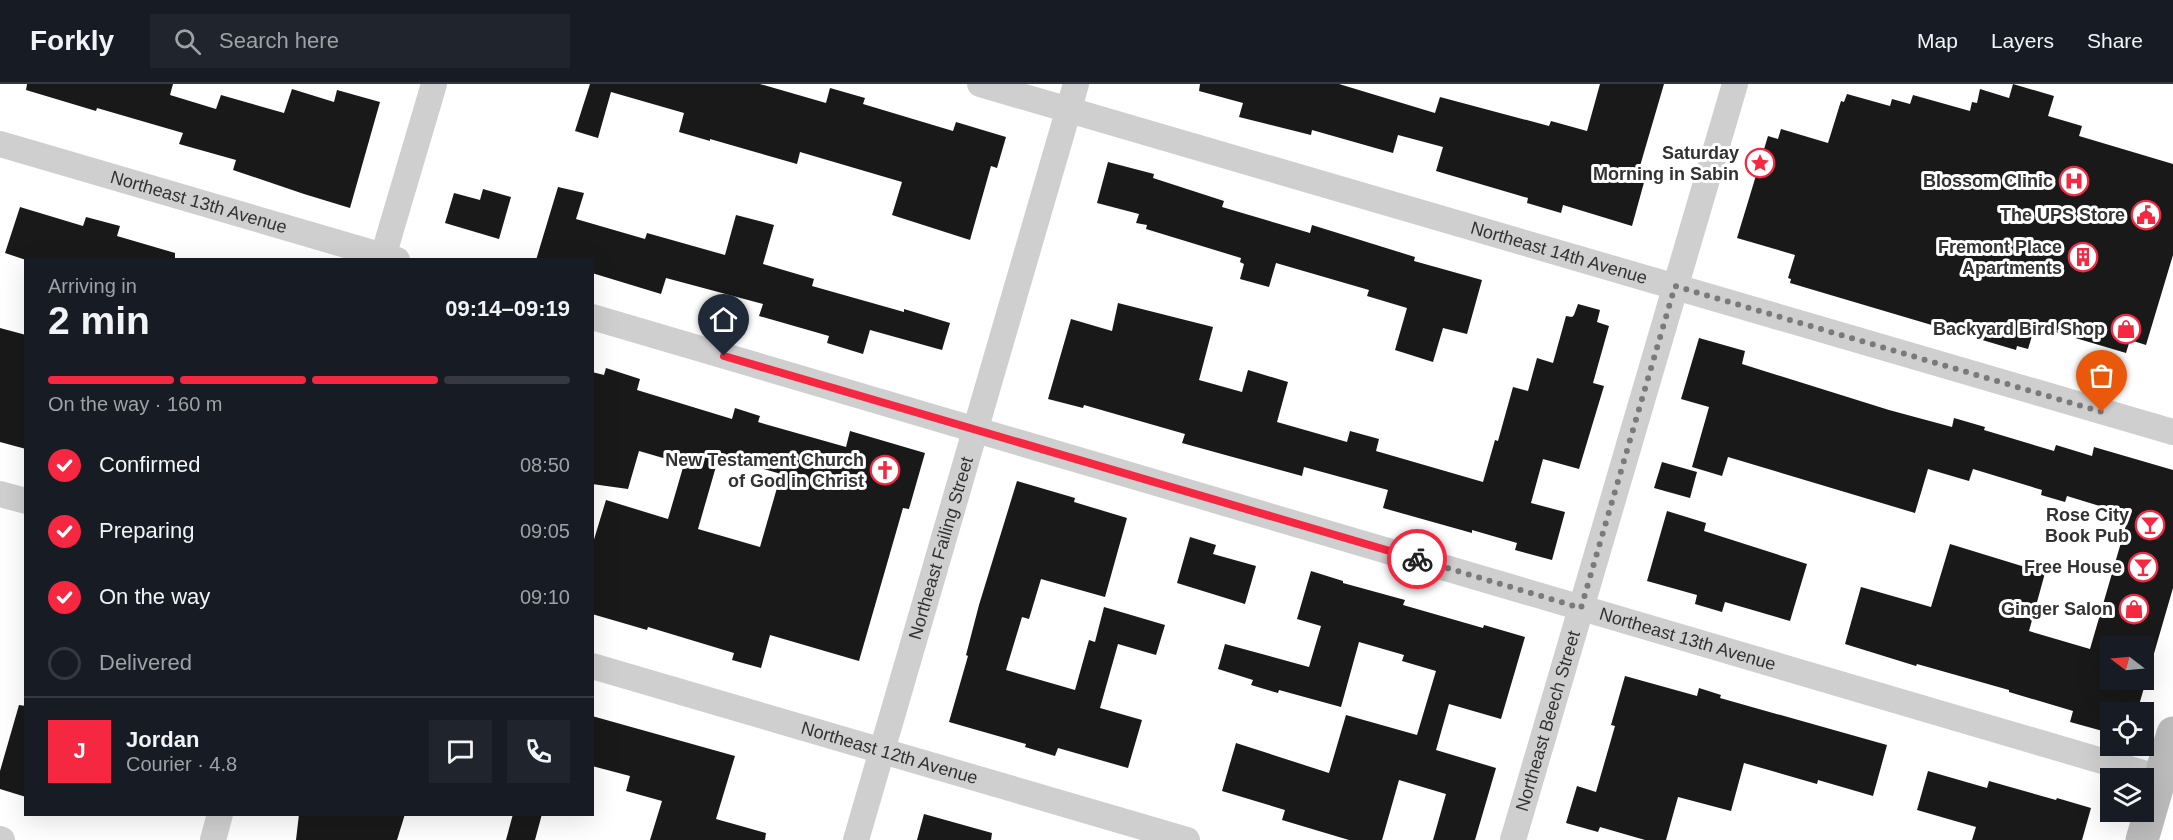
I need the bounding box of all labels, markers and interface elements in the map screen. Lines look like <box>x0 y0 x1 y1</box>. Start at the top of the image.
search box <box>150 14 570 68</box>
text: Forkly <box>30 25 114 56</box>
icon: search <box>171 25 204 58</box>
text: Search here <box>219 28 339 53</box>
text: Map <box>1917 29 1958 52</box>
text: Layers <box>1991 29 2054 52</box>
text: Share <box>2087 29 2143 52</box>
place label: Saturday Morning in Sabin <box>1593 143 1739 184</box>
place icon: Saturday Morning in Sabin <box>1744 147 1776 179</box>
hospital icon: Blossom Clinic <box>2058 165 2090 197</box>
street label: Northeast 13th Avenue <box>108 167 289 237</box>
place label: Blossom Clinic <box>1923 171 2053 191</box>
public building icon: The UPS Store <box>2130 199 2162 231</box>
place label: The UPS Store <box>2000 205 2125 225</box>
street label: Northeast 14th Avenue <box>1468 218 1649 288</box>
place label: Fremont Place Apartments <box>1938 237 2062 278</box>
building icon: Fremont Place Apartments <box>2067 241 2099 273</box>
text: Arriving in <box>48 275 137 297</box>
pin <box>698 294 749 356</box>
text: 09:14–09:19 <box>445 296 570 321</box>
text: 2 min <box>48 299 150 342</box>
icon: home <box>707 303 740 336</box>
shop icon: Backyard Bird Shop <box>2110 313 2142 345</box>
place label: Backyard Bird Shop <box>1933 319 2105 339</box>
pin <box>2076 350 2127 412</box>
icon: bag <box>2085 359 2118 392</box>
text: On the way · 160 m <box>48 393 223 415</box>
icon: check <box>48 449 81 482</box>
place label: New Testament Church of God in Christ <box>665 450 864 491</box>
text: Confirmed <box>99 452 200 477</box>
text: 08:50 <box>520 454 570 476</box>
church icon: New Testament Church of God in Christ <box>869 454 901 486</box>
street label: Northeast Failing Street <box>905 454 977 642</box>
place label: Rose City Book Pub <box>2045 505 2129 546</box>
bar icon: Rose City Book Pub <box>2134 509 2166 541</box>
icon: check <box>48 515 81 548</box>
text: Preparing <box>99 518 194 543</box>
text: 09:05 <box>520 520 570 542</box>
courier <box>1387 529 1447 589</box>
icon: bike <box>1401 543 1434 576</box>
bar icon: Free House <box>2127 551 2159 583</box>
place label: Free House <box>2024 557 2122 577</box>
icon: check <box>48 581 81 614</box>
text: On the way <box>99 584 210 609</box>
text: 09:10 <box>520 586 570 608</box>
shop icon: Ginger Salon <box>2118 593 2150 625</box>
place label: Ginger Salon <box>2001 599 2113 619</box>
street label: Northeast 13th Avenue <box>1597 604 1778 675</box>
street label: Northeast Beech Street <box>1512 628 1584 814</box>
north arrow <box>2100 636 2154 690</box>
map controls <box>2100 636 2154 822</box>
text: Delivered <box>99 650 192 675</box>
button: locate <box>2100 702 2154 756</box>
street label: Northeast 12th Avenue <box>799 718 980 788</box>
button: chat <box>429 720 492 783</box>
button: phone <box>507 720 570 783</box>
text: Jordan <box>126 727 199 752</box>
text: J <box>73 738 86 763</box>
text: Courier · 4.8 <box>126 753 237 775</box>
button: layers <box>2100 768 2154 822</box>

